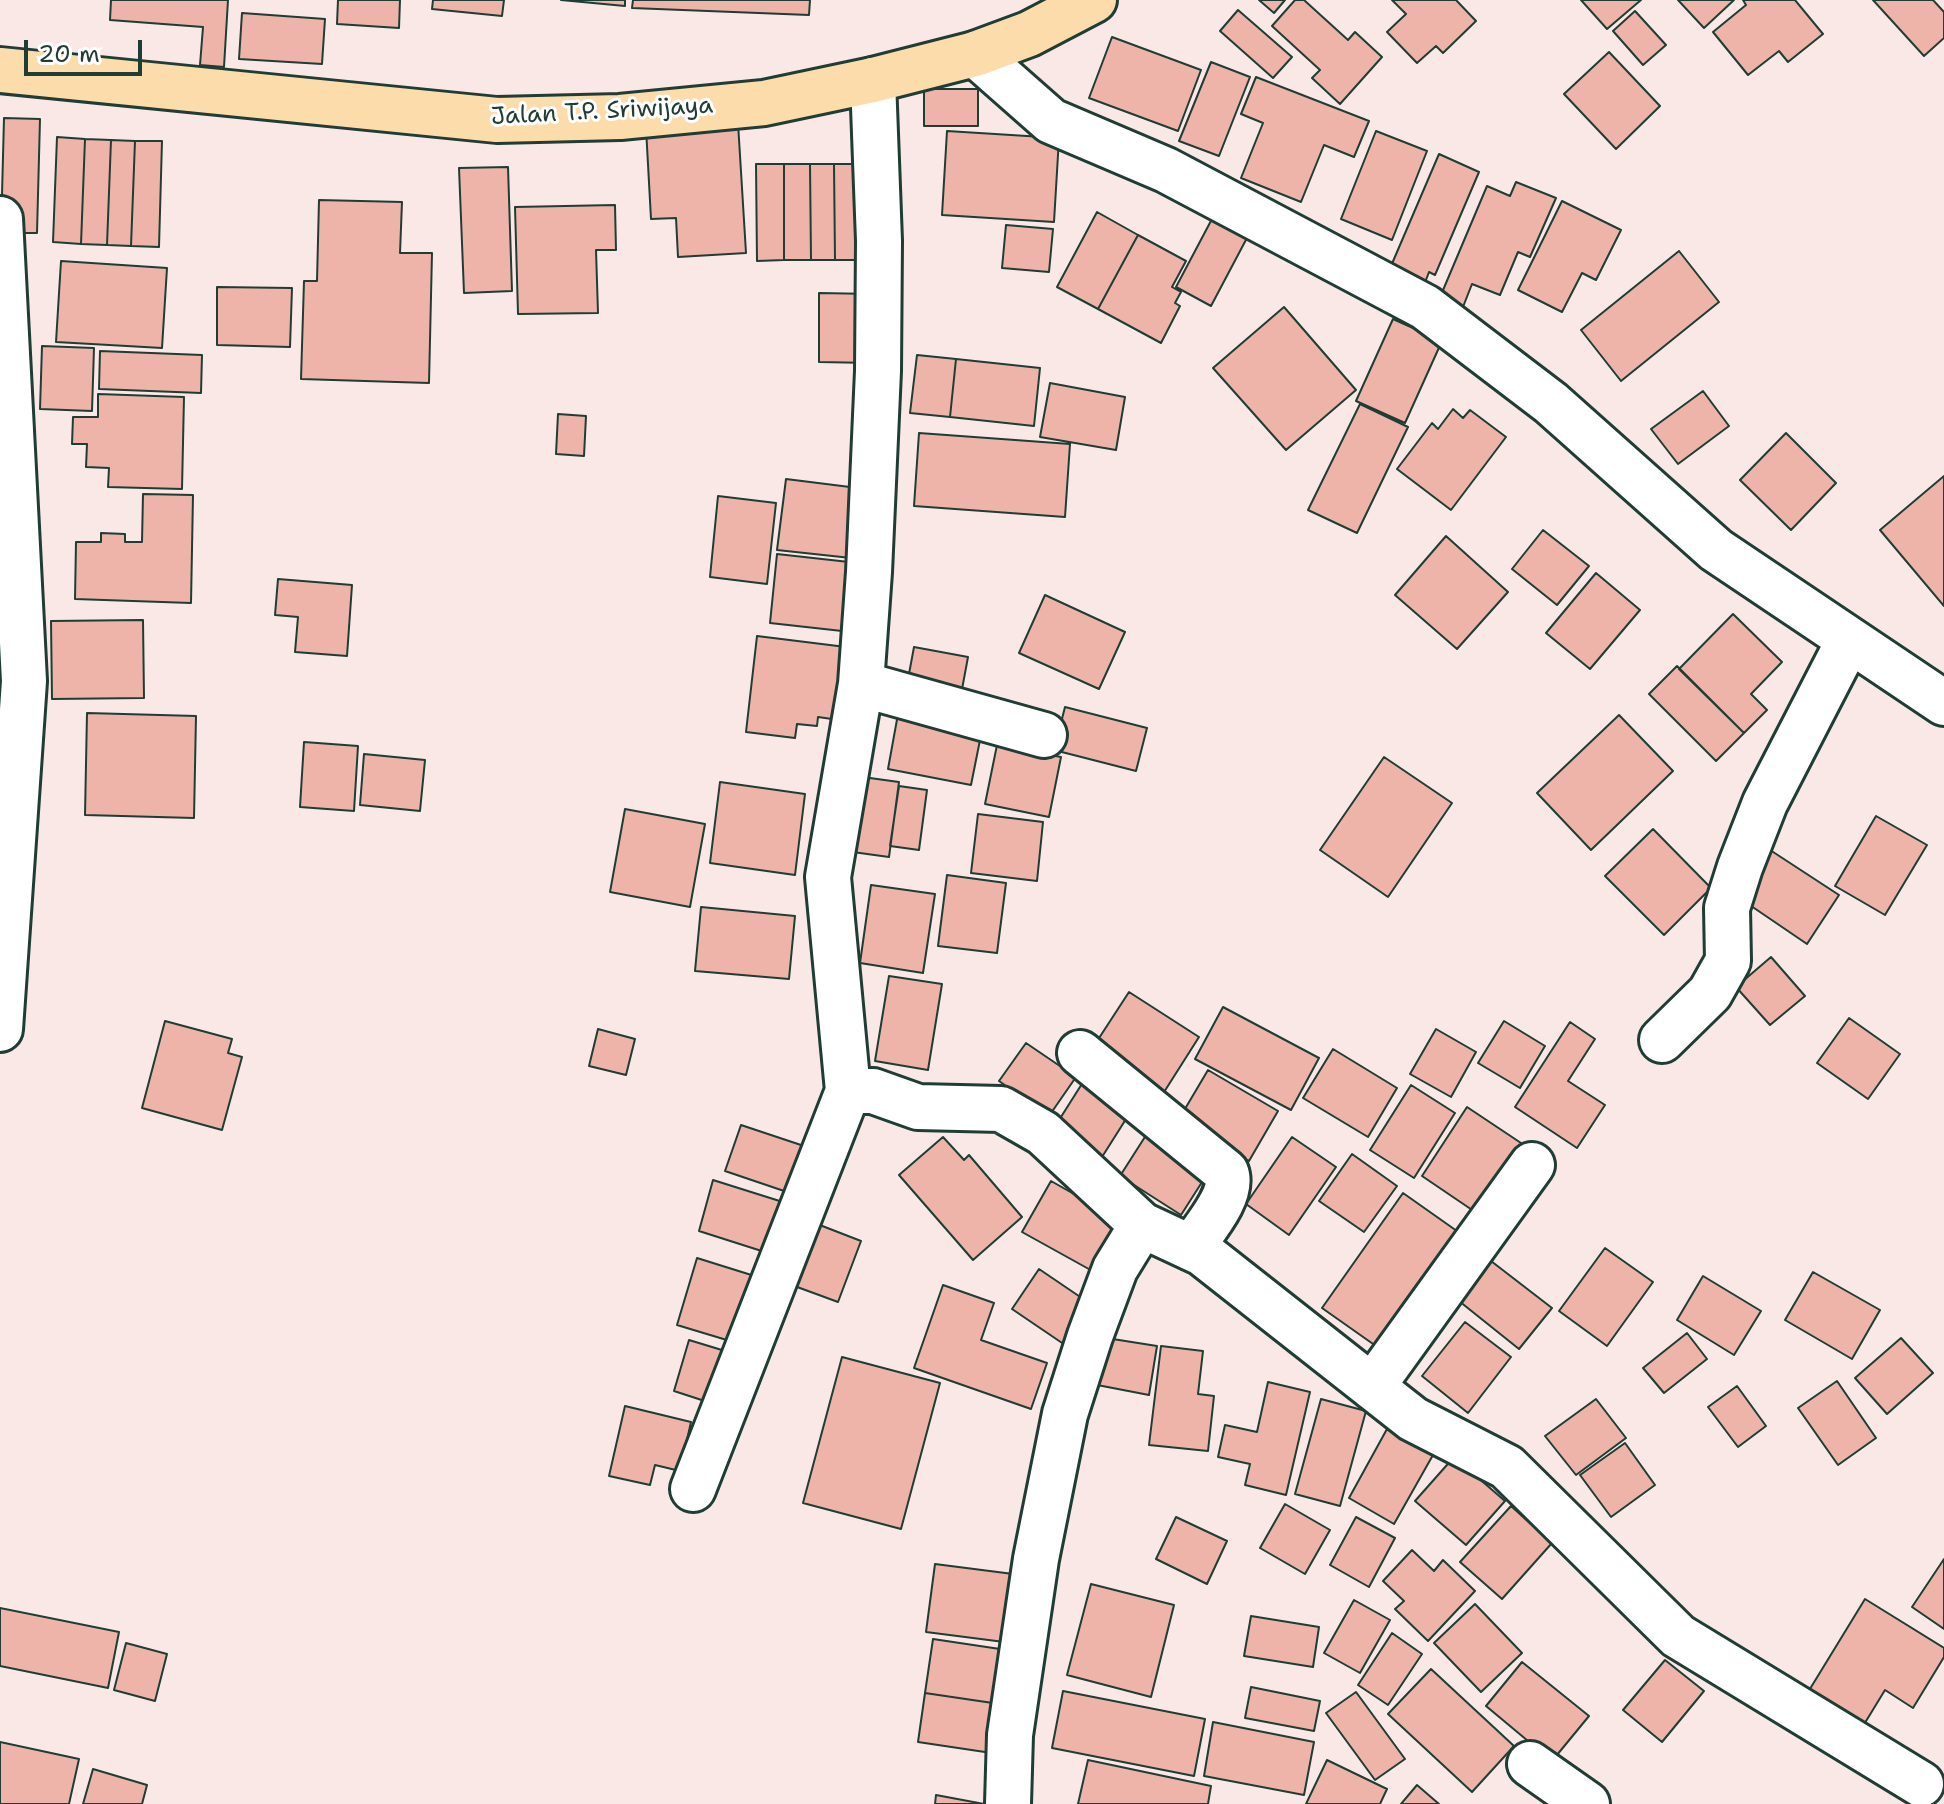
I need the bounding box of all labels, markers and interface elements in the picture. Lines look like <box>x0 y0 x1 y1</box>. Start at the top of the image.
scale bar <box>28 24 146 74</box>
text: 20 m <box>38 38 100 70</box>
street label: Jalan T.P. Sriwijaya <box>490 92 714 132</box>

